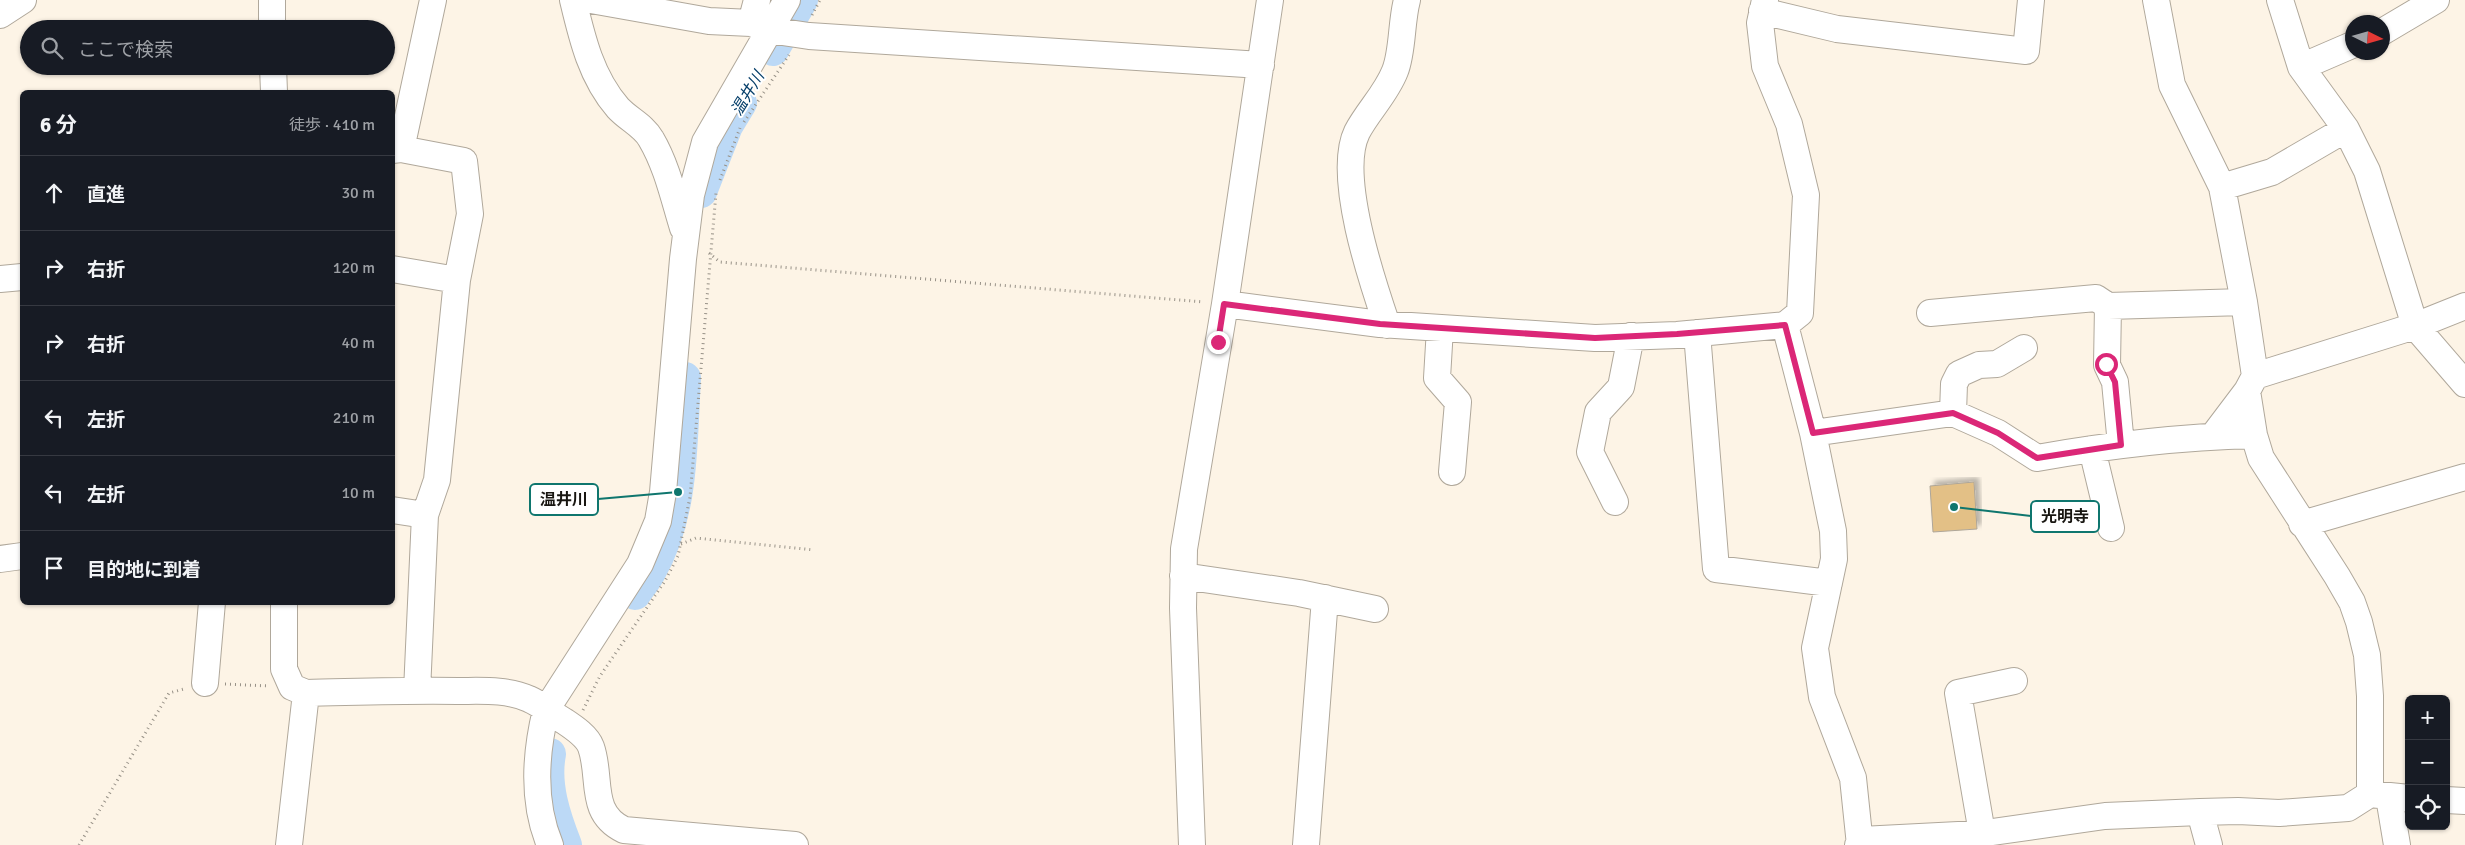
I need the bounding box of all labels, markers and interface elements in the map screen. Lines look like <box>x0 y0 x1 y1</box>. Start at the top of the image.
north arrow <box>2345 15 2390 60</box>
search box <box>20 20 395 75</box>
icon: search <box>38 34 66 62</box>
text: ここで検索 <box>78 38 173 62</box>
water label: 温井川 <box>727 66 770 119</box>
text: 6 分 <box>40 112 77 138</box>
text: 徒歩 · 410 m <box>289 115 375 135</box>
icon: ahead <box>40 179 68 207</box>
text: 直進 <box>87 183 125 207</box>
text: 30 m <box>341 183 375 203</box>
icon: right <box>40 254 68 282</box>
text: 右折 <box>87 258 125 282</box>
text: 120 m <box>333 258 375 278</box>
icon: right <box>40 329 68 357</box>
route end <box>1207 331 1230 354</box>
text: 右折 <box>87 333 125 357</box>
text: 40 m <box>341 333 375 353</box>
route start <box>2095 353 2118 376</box>
icon: left <box>40 404 68 432</box>
text: 左折 <box>87 408 125 432</box>
text: 210 m <box>333 408 375 428</box>
icon: left <box>40 479 68 507</box>
text: 左折 <box>87 483 125 507</box>
text: 10 m <box>341 483 375 503</box>
callout: 温井川 <box>530 484 598 515</box>
text: 温井川 <box>540 490 588 510</box>
callout: 光明寺 <box>2031 501 2099 532</box>
text: 光明寺 <box>2041 507 2089 527</box>
icon: arrive <box>40 554 68 582</box>
text: 目的地に到着 <box>87 558 201 582</box>
map controls <box>2405 695 2450 830</box>
button: + <box>2405 695 2450 740</box>
button: − <box>2405 740 2450 785</box>
button: locate <box>2405 785 2450 830</box>

